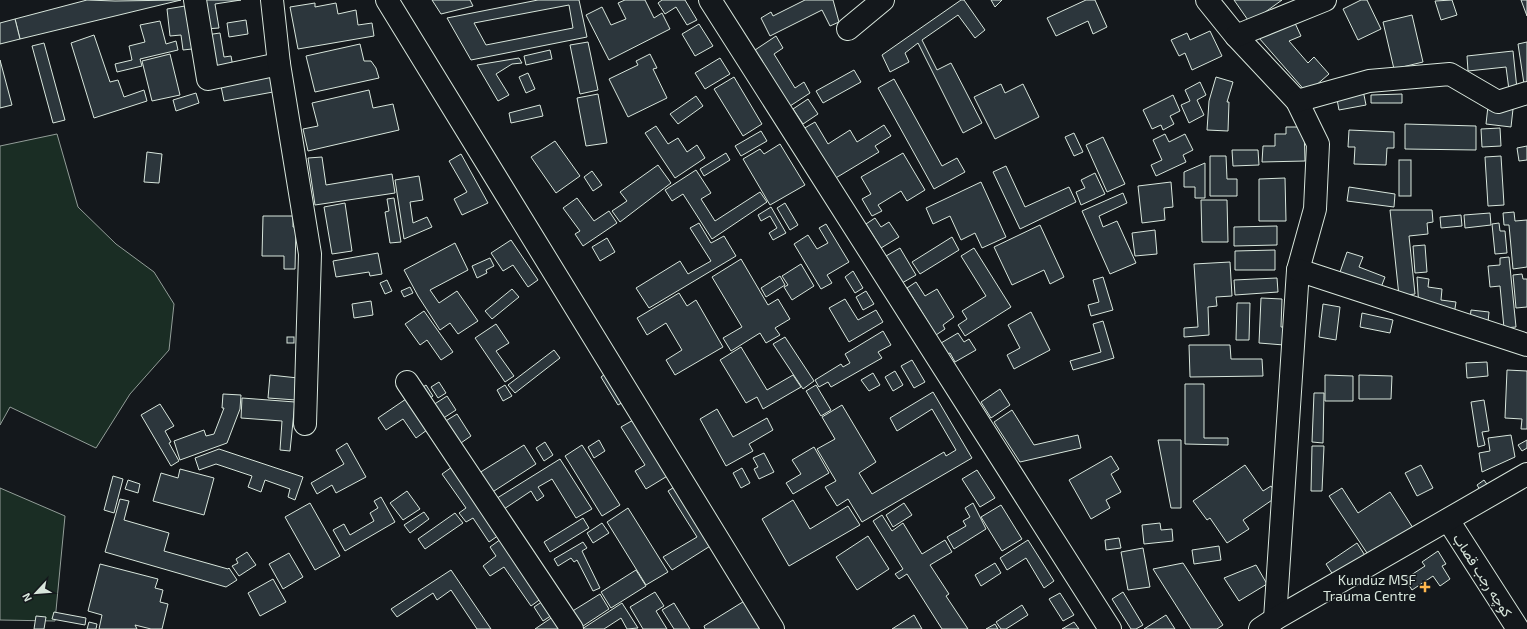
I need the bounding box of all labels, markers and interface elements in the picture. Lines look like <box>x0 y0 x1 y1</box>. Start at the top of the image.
street label: کوچه رجب قصاب <box>1448 530 1516 621</box>
place label: Kunduz MSF Trauma Centre <box>1323 571 1416 604</box>
north arrow <box>16 573 56 613</box>
marker: Kunduz MSF Trauma Centre <box>1419 581 1431 593</box>
text: N <box>19 591 34 604</box>

